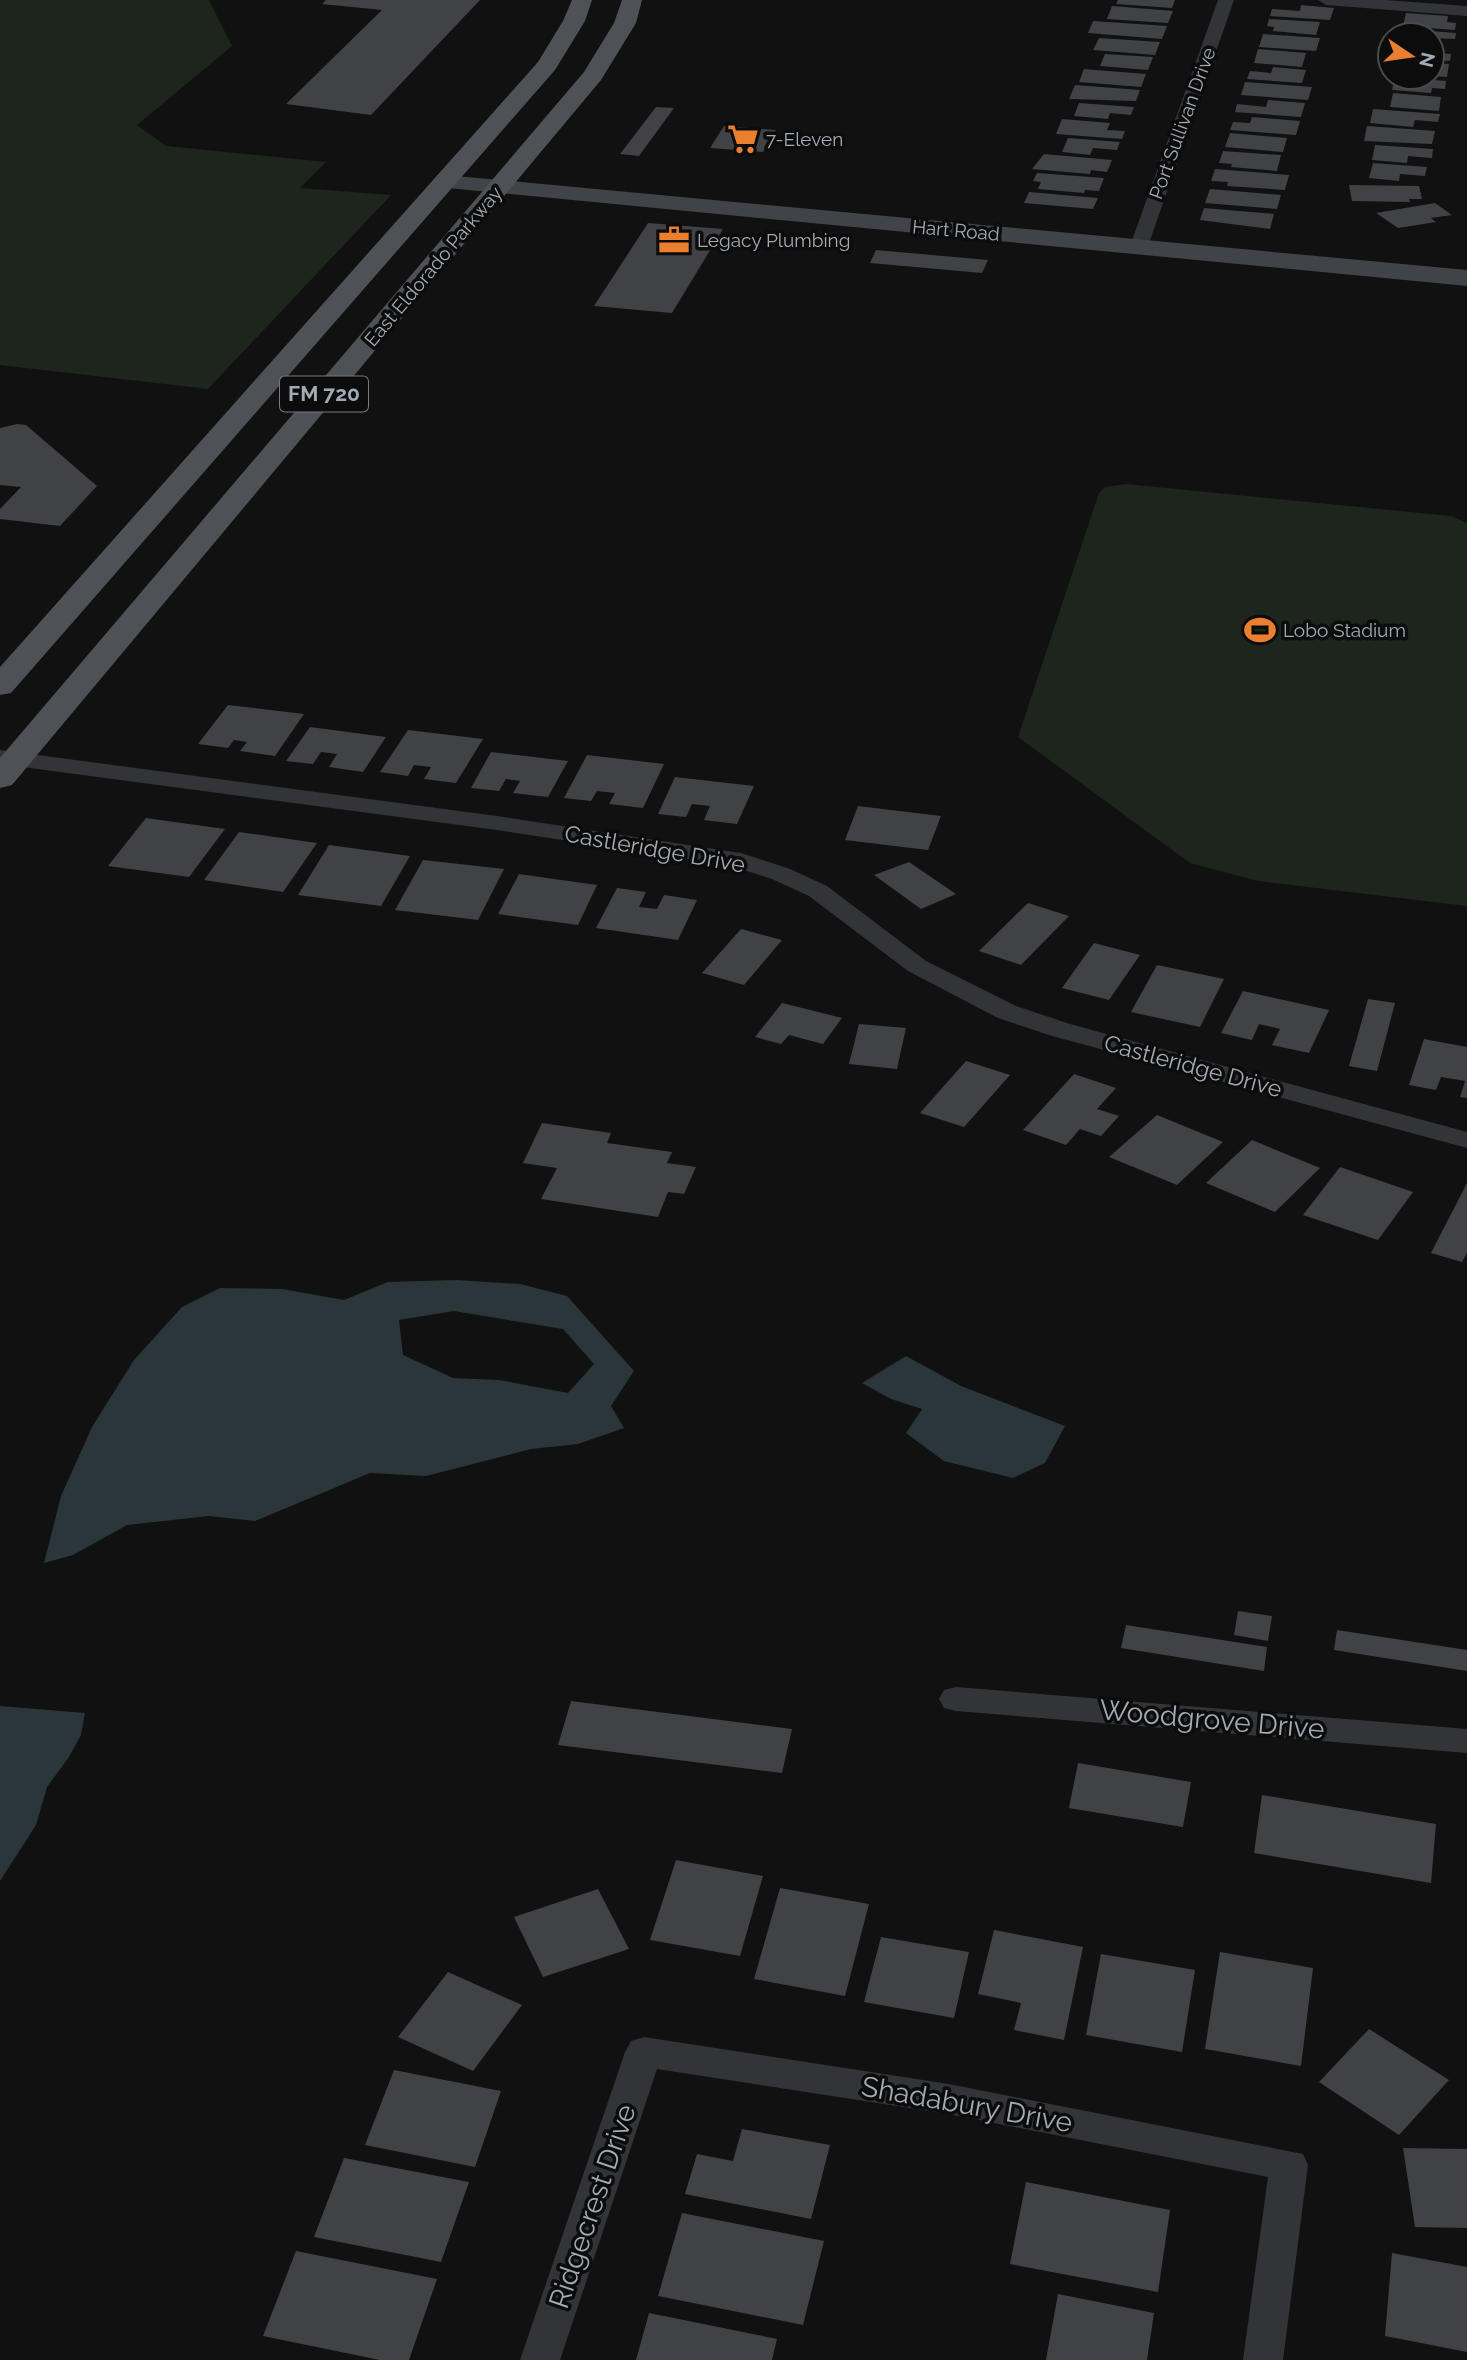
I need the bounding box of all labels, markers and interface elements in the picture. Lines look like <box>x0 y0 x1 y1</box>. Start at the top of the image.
north arrow <box>1376 21 1446 91</box>
street label: Port Sullivan Drive <box>1144 44 1220 202</box>
text: N <box>1415 50 1440 69</box>
supermarket icon: 7-Eleven <box>726 122 760 156</box>
place label: 7-Eleven <box>766 128 843 150</box>
street label: East Eldorado Parkway <box>360 182 506 350</box>
street label: Hart Road <box>911 215 1001 245</box>
office icon: Legacy Plumbing <box>657 223 691 257</box>
place label: Legacy Plumbing <box>697 229 850 251</box>
road number: FM 720 <box>280 376 368 412</box>
sports icon: Lobo Stadium <box>1243 613 1277 647</box>
place label: Lobo Stadium <box>1283 619 1406 641</box>
street label: Castleridge Drive <box>563 819 747 878</box>
street label: Castleridge Drive <box>1101 1029 1285 1102</box>
street label: Woodgrove Drive <box>1098 1693 1326 1746</box>
street label: Shadabury Drive <box>859 2070 1075 2139</box>
street label: Ridgecrest Drive <box>542 2100 643 2312</box>

